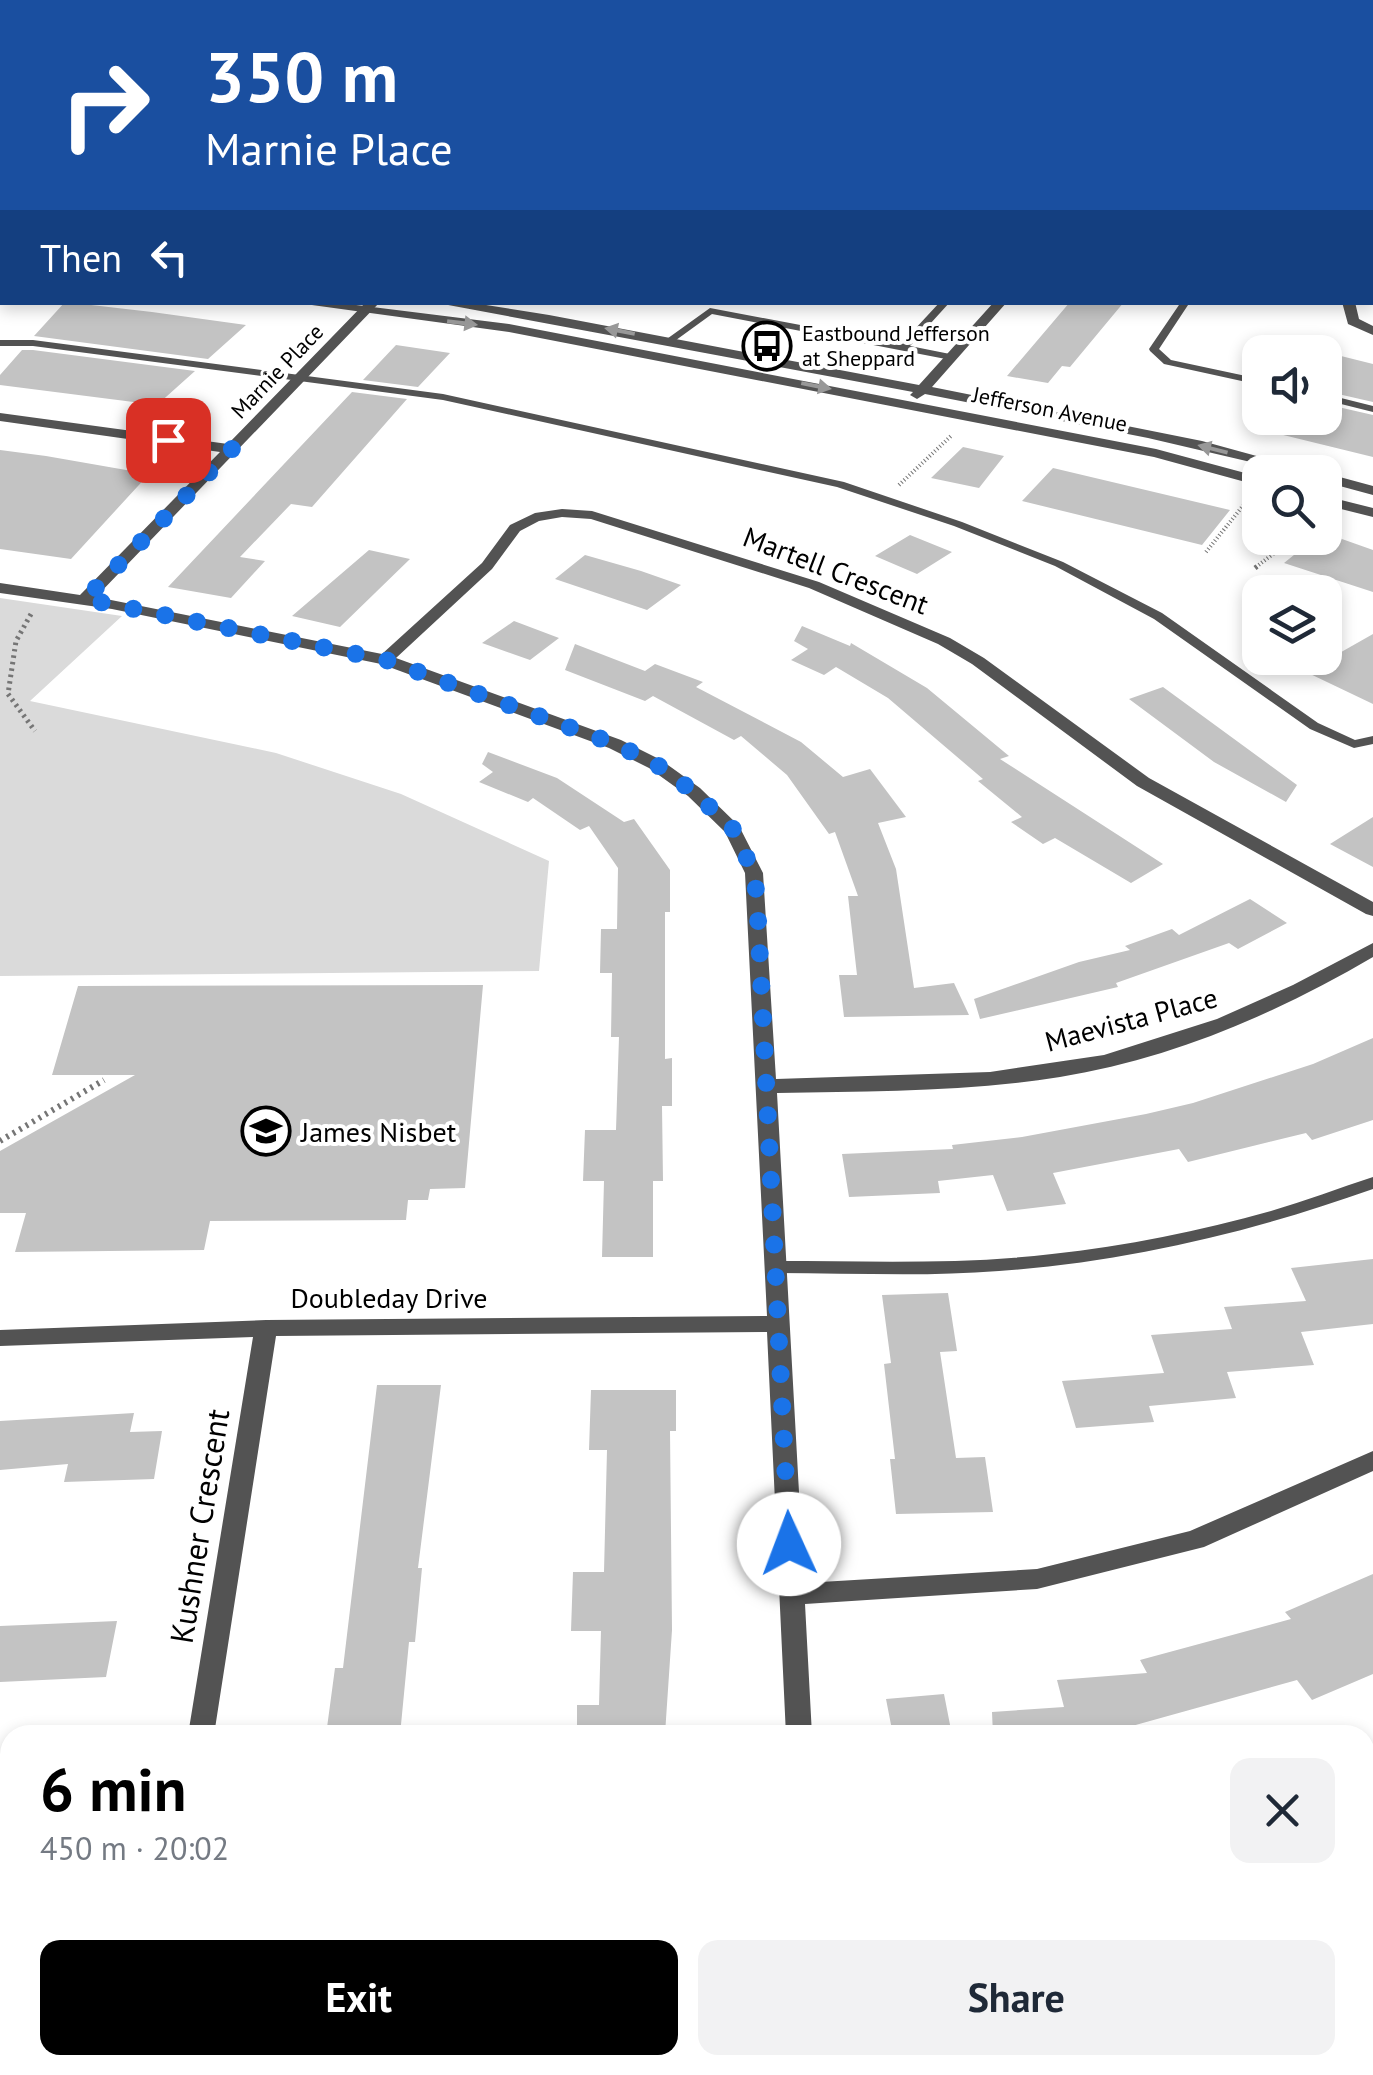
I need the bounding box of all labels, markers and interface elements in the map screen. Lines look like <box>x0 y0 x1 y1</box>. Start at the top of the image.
text: 350 m <box>205 31 398 121</box>
icon: right <box>40 40 170 170</box>
text: Marnie Place <box>205 119 453 177</box>
icon: left <box>142 230 197 285</box>
text: Then <box>40 233 122 282</box>
one-way arrow <box>447 315 479 331</box>
street label: Marnie Place <box>225 318 329 424</box>
place label: Eastbound Jefferson at Sheppard <box>802 319 990 372</box>
bus stop icon: Eastbound Jefferson at Sheppard <box>741 320 793 372</box>
one-way arrow <box>604 323 635 339</box>
map controls <box>1242 335 1342 675</box>
button: sound <box>1242 335 1342 435</box>
one-way arrow <box>801 379 833 394</box>
street label: Jefferson Avenue <box>969 380 1130 438</box>
pin <box>126 398 211 483</box>
icon: arrive <box>141 413 196 468</box>
one-way arrow <box>1197 440 1228 456</box>
button: search <box>1242 455 1342 555</box>
street label: Martell Crescent <box>738 518 934 623</box>
button: layers <box>1242 575 1342 675</box>
street label: Maevista Place <box>1041 978 1221 1060</box>
school or university icon: James Nisbet <box>240 1105 292 1157</box>
place label: James Nisbet <box>300 1113 457 1150</box>
street label: Doubleday Drive <box>290 1279 488 1316</box>
street label: Kushner Crescent <box>160 1406 238 1646</box>
position arrow <box>737 1492 841 1596</box>
text: 6 min <box>40 1750 186 1828</box>
button: close <box>1230 1758 1335 1863</box>
text: 450 m · 20:02 <box>40 1827 229 1869</box>
button: Exit <box>40 1940 678 2055</box>
button: Share <box>698 1940 1335 2055</box>

